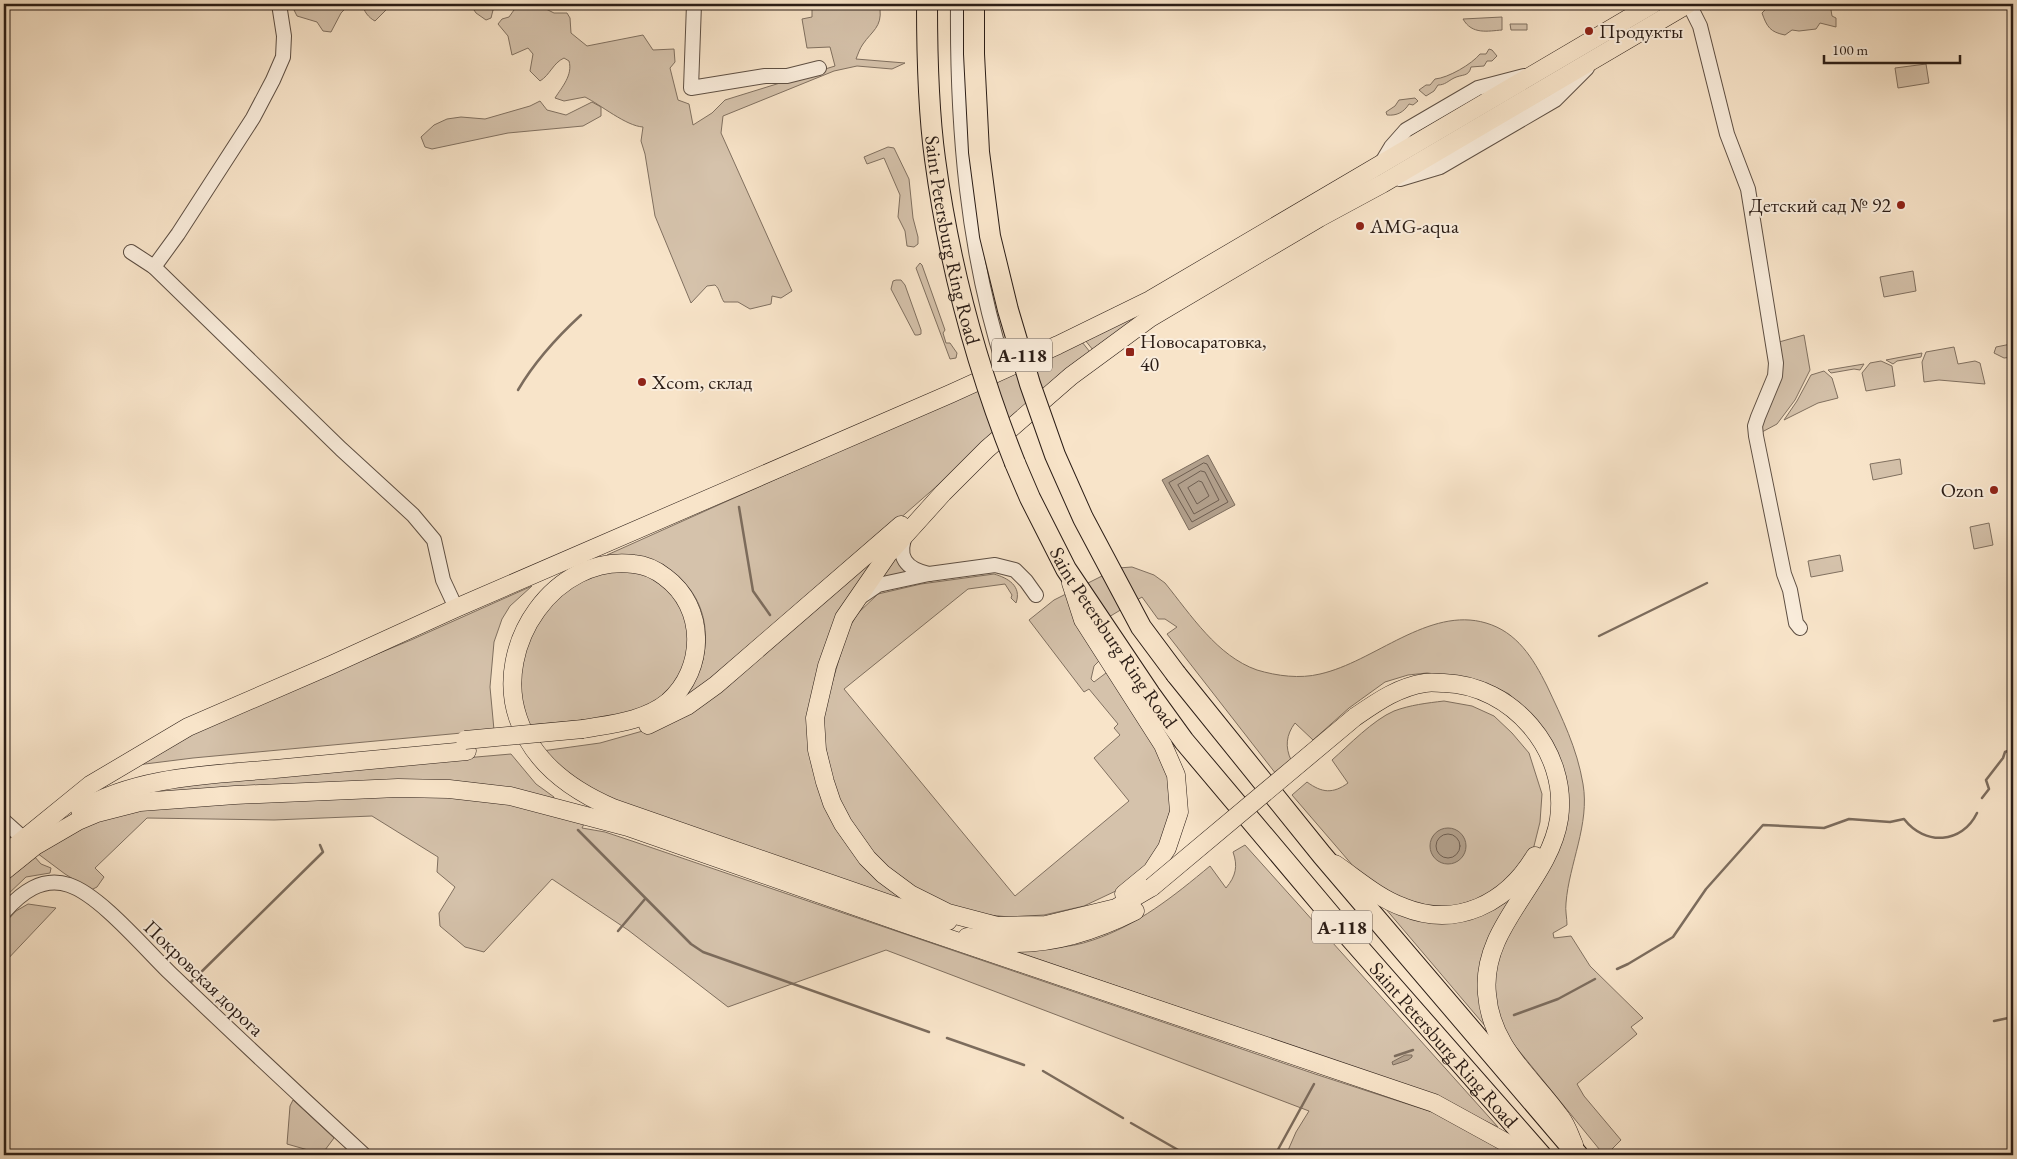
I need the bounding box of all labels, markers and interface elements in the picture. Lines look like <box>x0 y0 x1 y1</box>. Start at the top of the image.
place label: Продукты <box>1599 18 1683 44</box>
marker: Продукты <box>1583 25 1595 37</box>
scale bar <box>1824 32 1961 64</box>
text: 100 m <box>1832 40 1869 59</box>
street label: Saint Petersburg Ring Road <box>919 134 987 348</box>
place label: Детский сад № 92 <box>1749 192 1891 218</box>
marker: Детский сад № 92 <box>1895 199 1907 211</box>
place label: AMG-aqua <box>1369 213 1459 239</box>
marker: AMG-aqua <box>1354 220 1366 232</box>
place label: Новосаратовка, 40 <box>1140 328 1267 377</box>
road number: А-118 <box>992 338 1052 372</box>
marker: Новосаратовка, 40 <box>1124 346 1136 358</box>
place label: Xсom, склад <box>651 369 752 395</box>
marker: Xсom, склад <box>636 376 648 388</box>
place label: Ozon <box>1941 477 1984 503</box>
marker: Ozon <box>1988 484 2000 496</box>
street label: Saint Petersburg Ring Road <box>1044 543 1184 734</box>
road number: А-118 <box>1312 910 1372 944</box>
street label: Покровская дорога <box>138 914 270 1042</box>
street label: Saint Petersburg Ring Road <box>1364 956 1525 1134</box>

